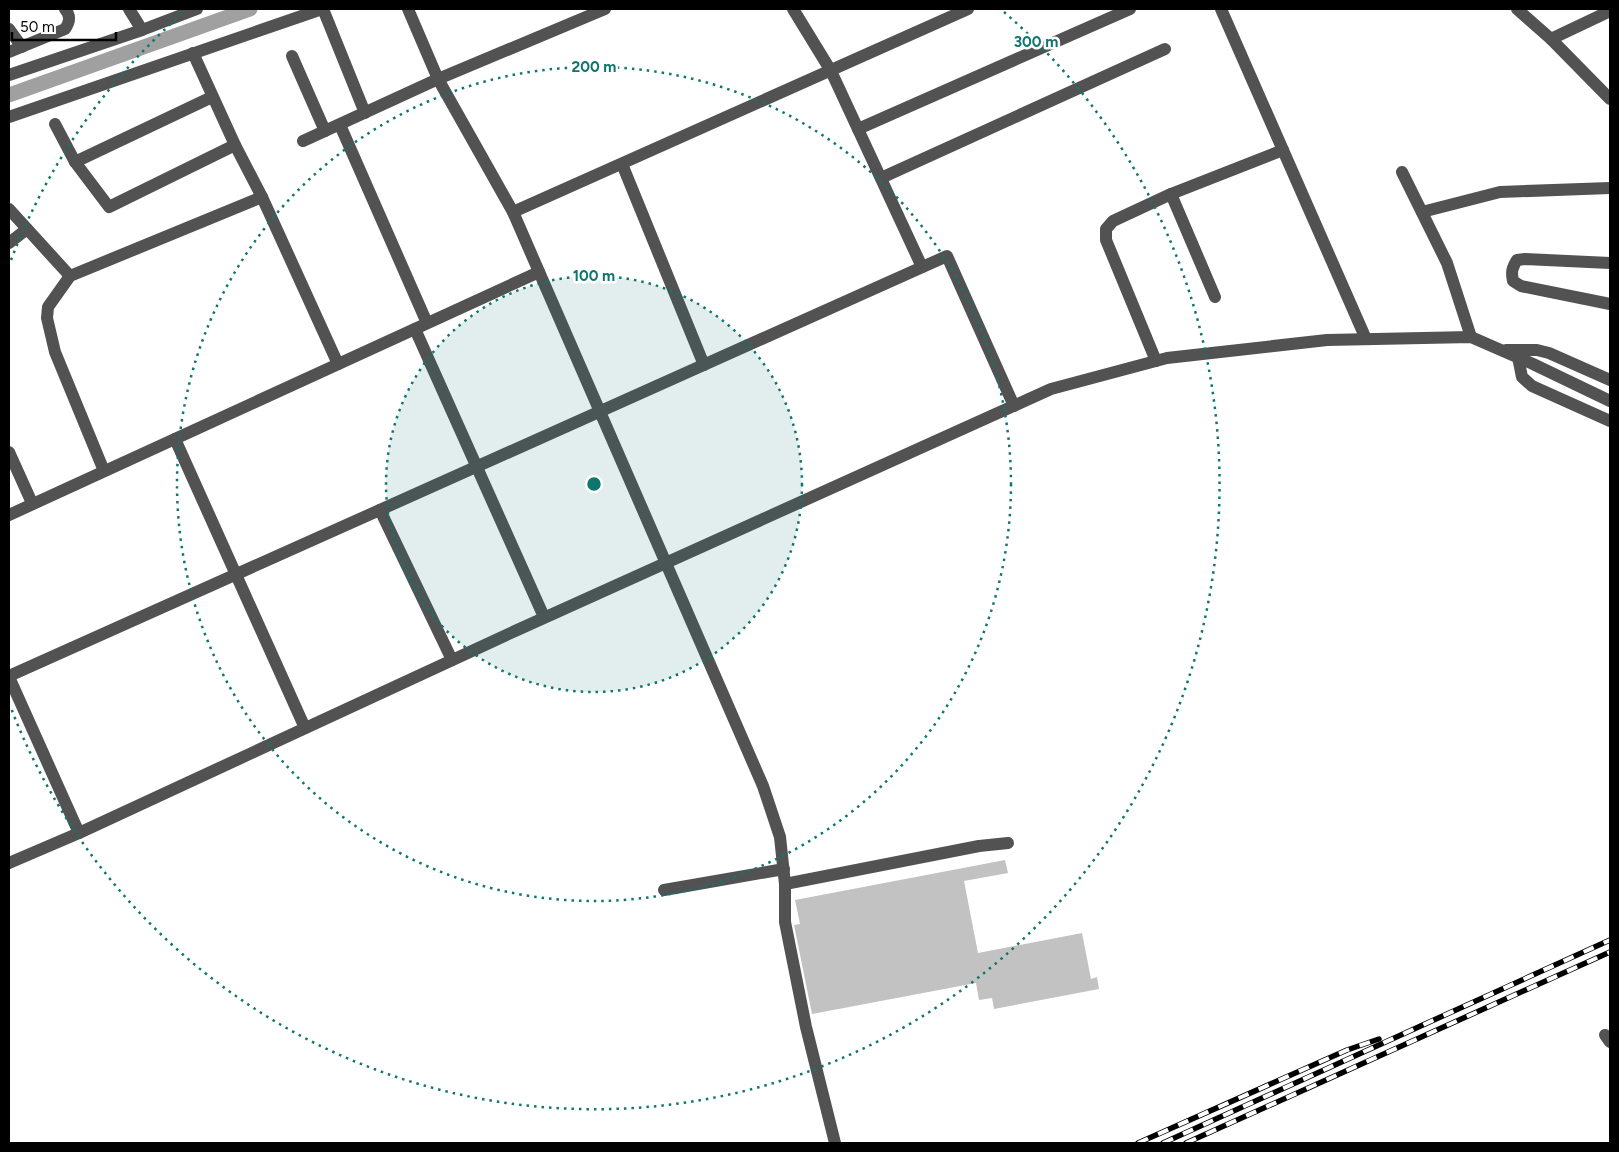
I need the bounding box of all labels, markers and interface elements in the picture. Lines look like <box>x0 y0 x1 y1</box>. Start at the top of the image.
scale bar <box>12 10 116 42</box>
text: 50 m <box>20 18 55 36</box>
text: 300 m <box>1014 33 1058 51</box>
text: 200 m <box>572 58 616 76</box>
text: 100 m <box>573 267 615 285</box>
centre of rings <box>585 475 603 493</box>

